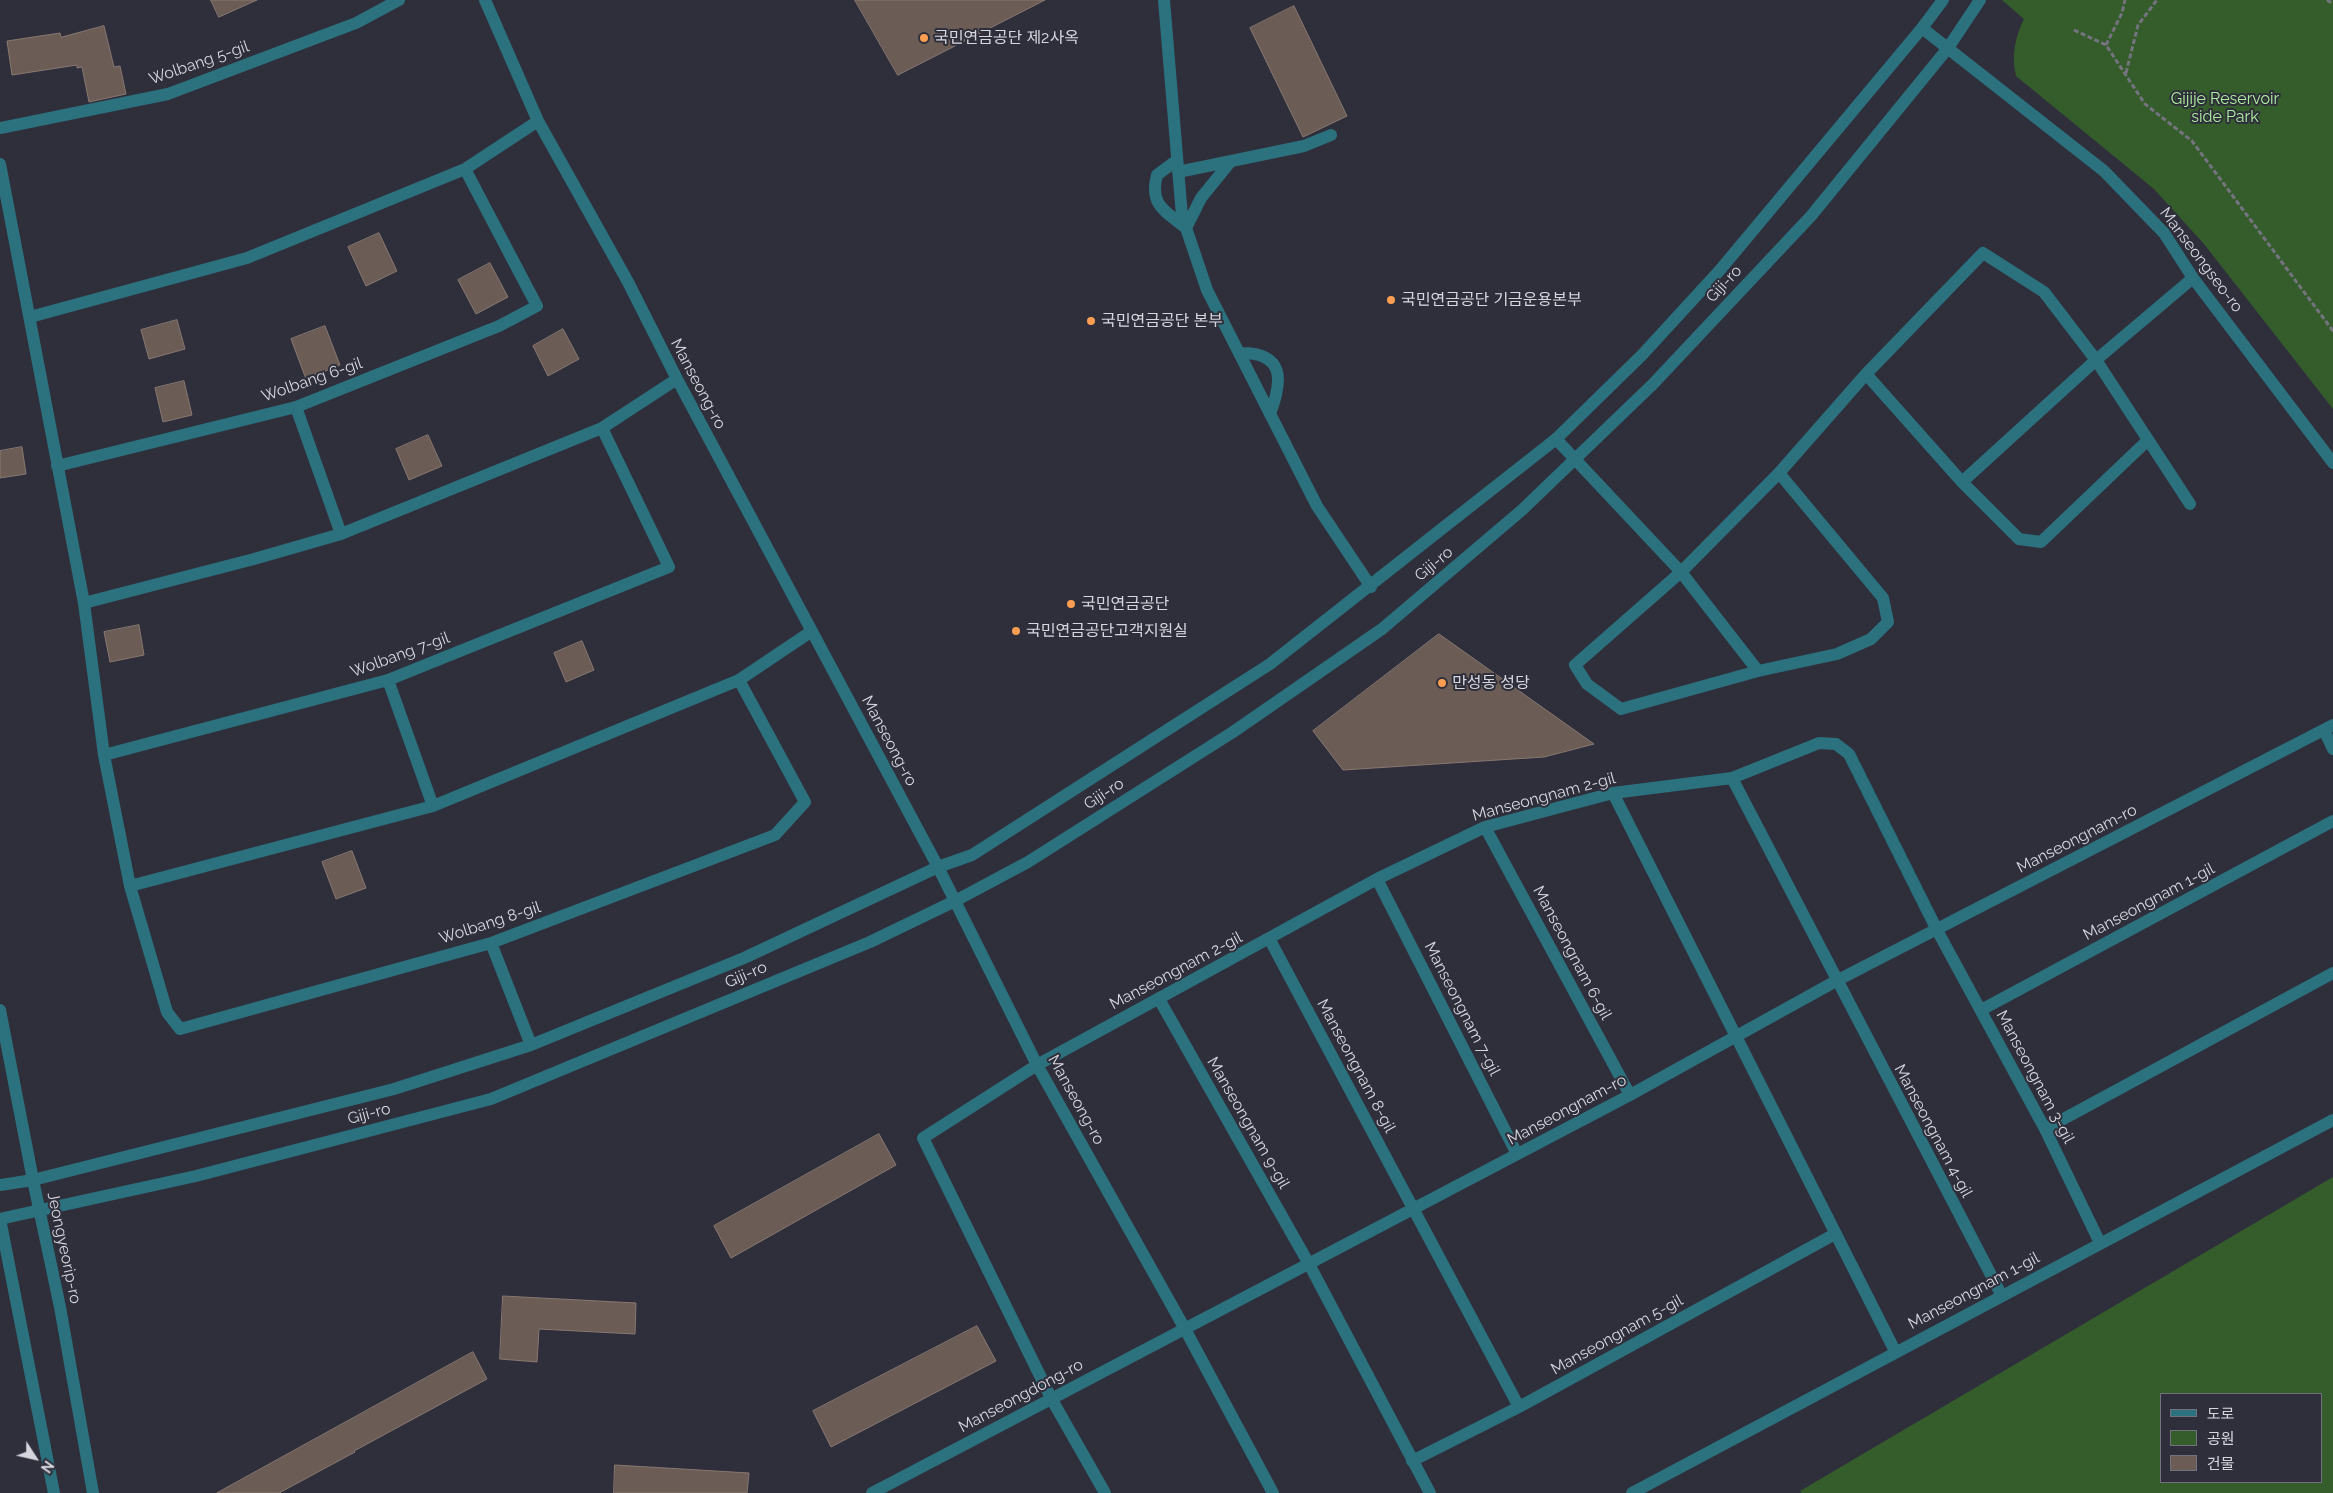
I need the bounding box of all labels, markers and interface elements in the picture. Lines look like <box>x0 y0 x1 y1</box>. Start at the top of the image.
place label: 국민연금공단 제2사옥 <box>934 28 1079 48</box>
marker: 국민연금공단 제2사옥 <box>918 32 930 44</box>
street label: Wolbang 5-gil <box>146 37 252 89</box>
park label: Gijije Reservoir side Park <box>2171 89 2279 127</box>
street label: Manseongseo-ro <box>2155 204 2247 316</box>
street label: Giji-ro <box>1702 261 1746 307</box>
place label: 국민연금공단 기금운용본부 <box>1401 290 1582 310</box>
marker: 국민연금공단 기금운용본부 <box>1385 294 1397 306</box>
place label: 국민연금공단 본부 <box>1101 311 1223 331</box>
marker: 국민연금공단 본부 <box>1085 315 1097 327</box>
street label: Manseong-ro <box>666 336 730 432</box>
street label: Wolbang 6-gil <box>259 354 365 406</box>
street label: Giji-ro <box>1411 543 1457 585</box>
place label: 국민연금공단 <box>1081 594 1169 614</box>
marker: 국민연금공단 <box>1065 598 1077 610</box>
place label: 국민연금공단고객지원실 <box>1026 621 1188 641</box>
marker: 국민연금공단고객지원실 <box>1010 625 1022 637</box>
street label: Wolbang 7-gil <box>348 628 452 682</box>
place label: 만성동 성당 <box>1452 673 1530 693</box>
marker: 만성동 성당 <box>1436 677 1448 689</box>
street label: Manseong-ro <box>857 693 921 789</box>
street label: Manseongnam 2-gil <box>1470 769 1618 825</box>
street label: Giji-ro <box>1080 774 1128 814</box>
street label: Manseongnam-ro <box>2014 800 2140 878</box>
street label: Manseongnam 1-gil <box>2080 859 2218 945</box>
street label: Manseongnam 6-gil <box>1529 883 1615 1023</box>
street label: Wolbang 8-gil <box>437 898 543 948</box>
street label: Manseongnam 2-gil <box>1106 928 1246 1014</box>
street label: Manseongnam 7-gil <box>1420 939 1504 1079</box>
street label: Giji-ro <box>722 958 770 992</box>
street label: Manseongnam 8-gil <box>1313 996 1399 1136</box>
street label: Manseongnam 3-gil <box>1992 1007 2078 1147</box>
street label: Manseong-ro <box>1043 1052 1109 1148</box>
street label: Manseongnam 9-gil <box>1203 1054 1293 1192</box>
street label: Manseongnam 4-gil <box>1890 1061 1976 1201</box>
street label: Manseongnam-ro <box>1504 1070 1630 1150</box>
street label: Giji-ro <box>345 1099 393 1129</box>
street label: Jeongyeorip-ro <box>43 1190 85 1306</box>
street label: Manseongnam 1-gil <box>1905 1248 2043 1334</box>
street label: Manseongnam 5-gil <box>1548 1291 1686 1379</box>
street label: Manseongdong-ro <box>955 1355 1087 1437</box>
legend <box>2160 1393 2323 1483</box>
text: 도로 <box>2207 1405 2235 1423</box>
text: 공원 <box>2207 1430 2235 1448</box>
north arrow <box>10 1433 60 1483</box>
text: 건물 <box>2207 1455 2235 1473</box>
text: N <box>38 1458 57 1476</box>

